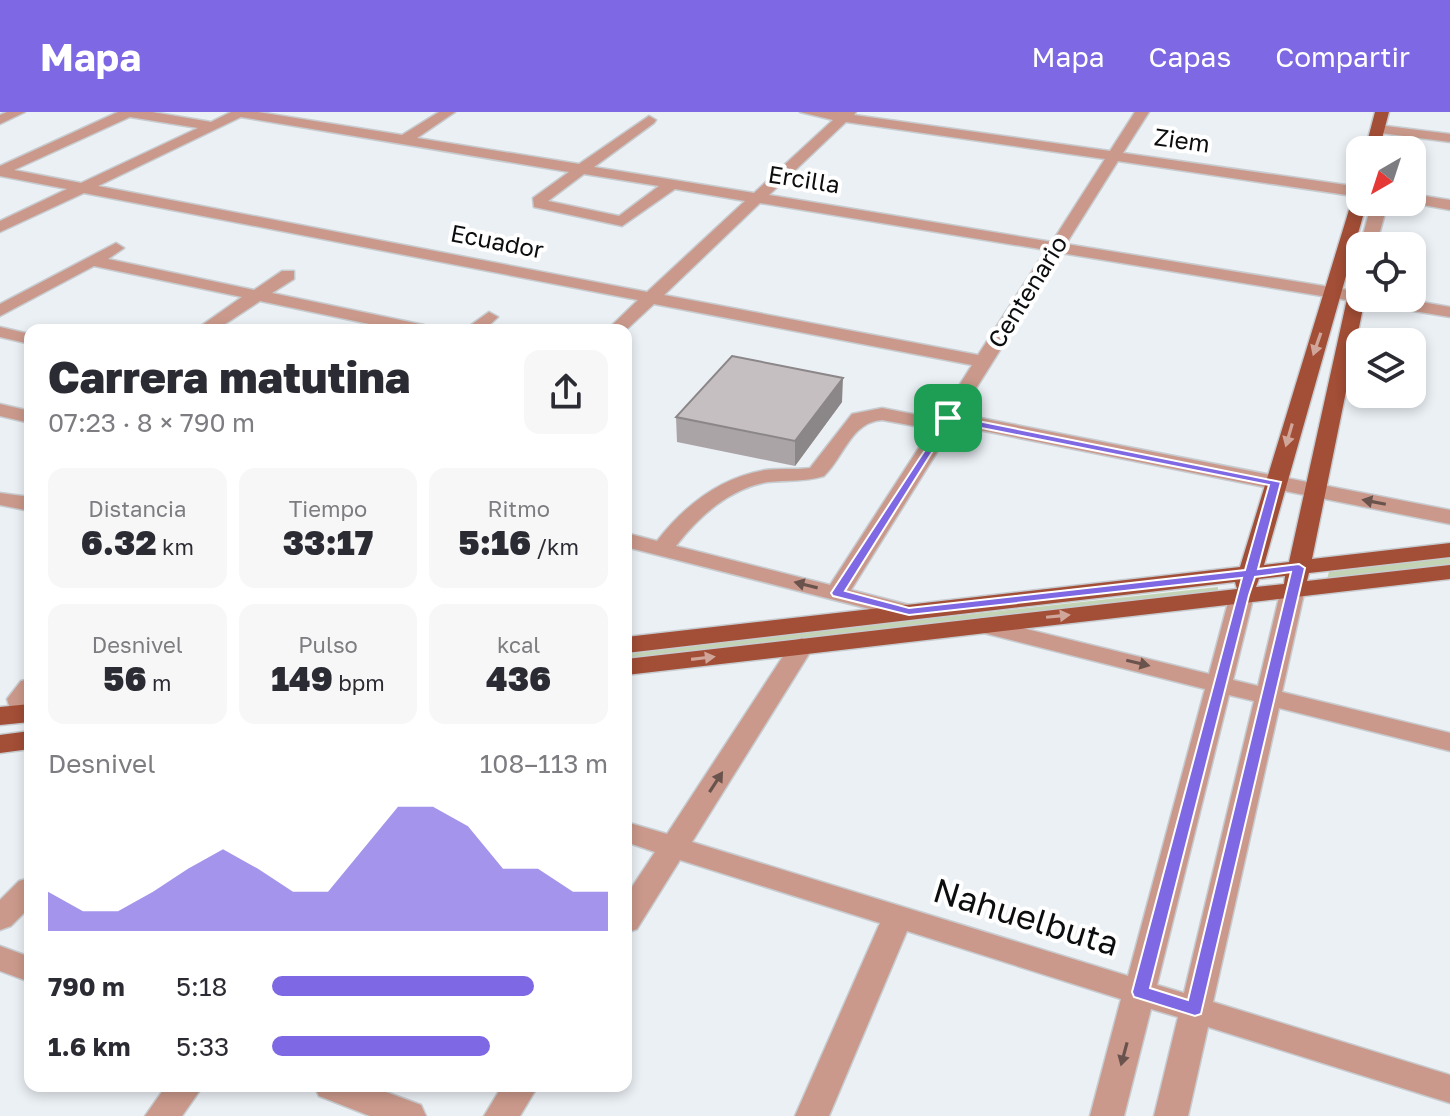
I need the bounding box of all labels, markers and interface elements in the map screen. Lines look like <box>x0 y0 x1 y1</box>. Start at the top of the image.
text: Mapa <box>40 34 141 79</box>
text: Mapa <box>1032 40 1104 73</box>
text: Capas <box>1148 40 1231 73</box>
text: Compartir <box>1275 40 1410 73</box>
street label: Ziem <box>1152 121 1212 158</box>
north arrow <box>1346 136 1426 216</box>
map controls <box>1346 136 1426 408</box>
street label: Ercilla <box>766 159 842 198</box>
street label: Ecuador <box>448 217 546 264</box>
street label: Centenario <box>981 230 1073 353</box>
button: locate <box>1346 232 1426 312</box>
button: layers <box>1346 328 1426 408</box>
one-way arrow <box>1310 332 1322 356</box>
text: Carrera matutina <box>48 350 410 403</box>
button: share <box>524 350 608 434</box>
pin <box>914 384 982 452</box>
icon: arrive <box>926 396 970 440</box>
text: 07:23 · 8 × 790 m <box>48 407 255 438</box>
one-way arrow <box>1282 423 1294 448</box>
text: Distancia <box>88 495 186 522</box>
text: Tiempo <box>289 495 367 522</box>
text: Ritmo <box>488 495 550 522</box>
one-way arrow <box>1361 495 1386 508</box>
text: 6.32 <box>81 522 157 562</box>
text: 33:17 <box>283 522 373 562</box>
text: 5:16 <box>458 522 531 562</box>
text: km <box>157 533 194 560</box>
text: /km <box>531 533 579 560</box>
one-way arrow <box>794 579 819 591</box>
one-way arrow <box>1046 610 1071 623</box>
text: Desnivel <box>92 631 183 658</box>
text: Pulso <box>298 631 358 658</box>
text: kcal <box>497 631 540 658</box>
one-way arrow <box>691 652 716 665</box>
one-way arrow <box>1126 657 1151 670</box>
text: 56 <box>103 658 147 698</box>
text: 149 <box>271 658 333 698</box>
text: 436 <box>486 658 551 698</box>
text: m <box>147 669 172 696</box>
text: bpm <box>333 669 385 696</box>
text: Desnivel <box>48 748 155 779</box>
text: 108–113 m <box>480 748 608 779</box>
one-way arrow <box>708 771 723 792</box>
street label: Nahuelbuta <box>929 869 1124 963</box>
text: 790 m <box>48 971 125 1002</box>
text: 5:18 <box>176 971 227 1002</box>
text: 1.6 km <box>48 1031 131 1062</box>
text: 5:33 <box>176 1031 229 1062</box>
one-way arrow <box>1117 1042 1129 1067</box>

